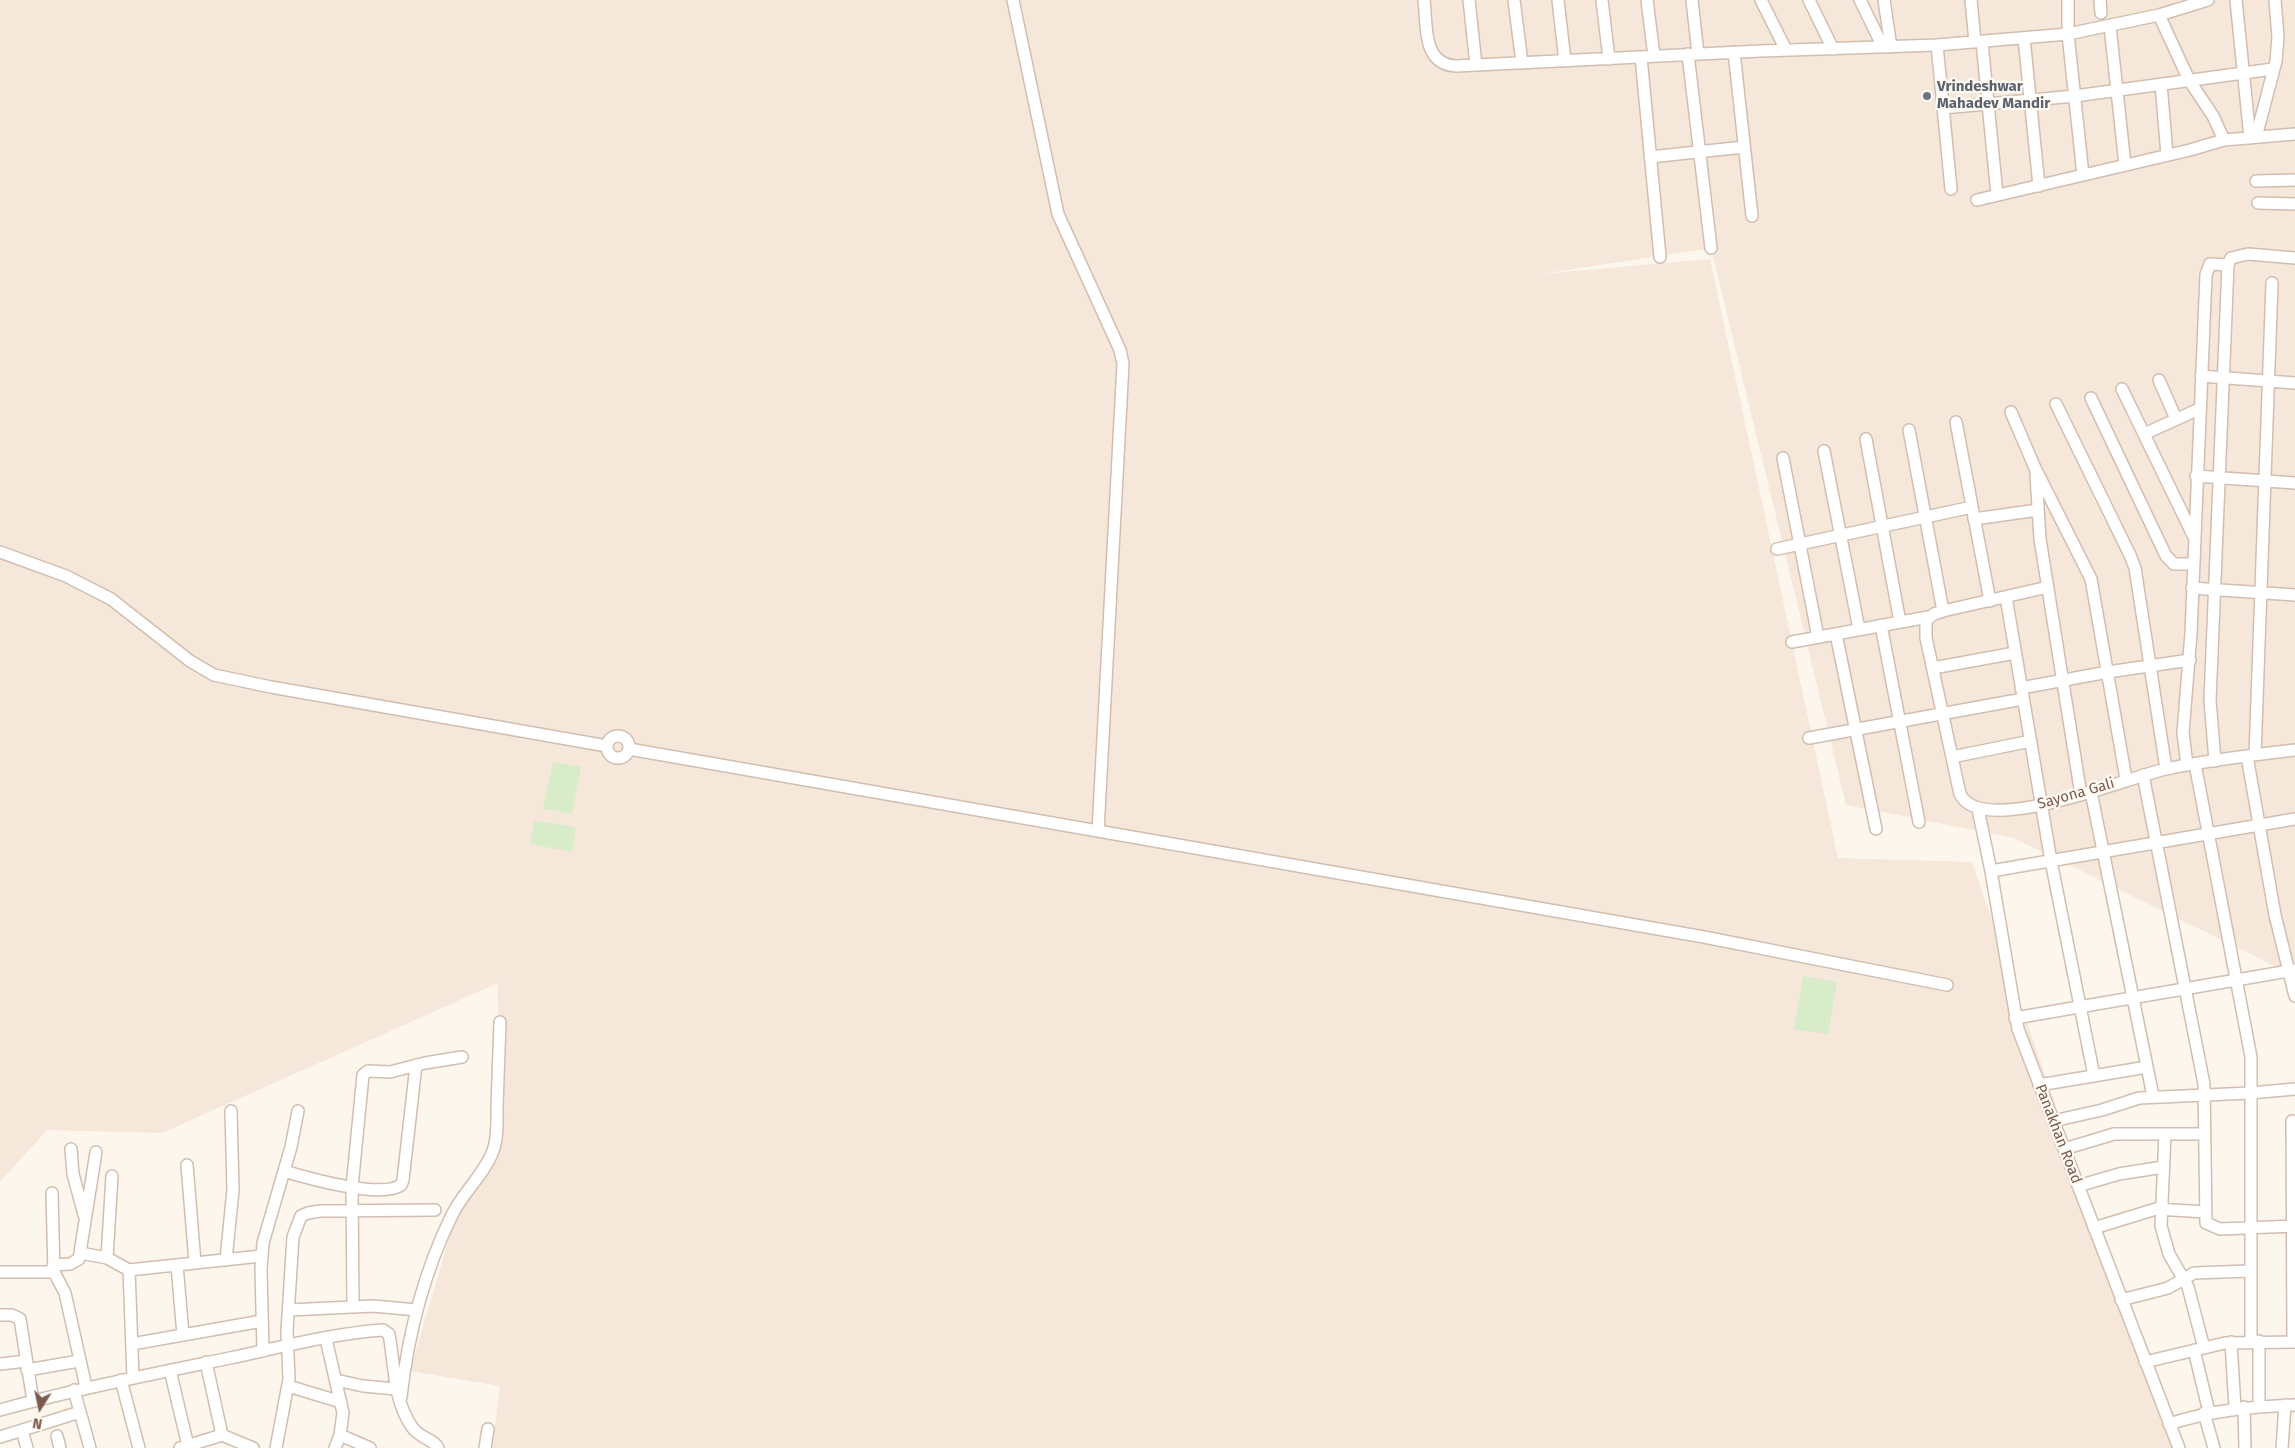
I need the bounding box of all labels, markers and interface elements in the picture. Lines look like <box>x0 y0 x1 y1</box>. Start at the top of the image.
place label: Vrindeshwar Mahadev Mandir <box>1937 78 2050 113</box>
marker: Vrindeshwar Mahadev Mandir <box>1921 90 1933 102</box>
street label: Sayona Gali <box>2035 774 2117 814</box>
street label: Panakhan Road <box>2031 1082 2085 1186</box>
north arrow <box>15 1383 65 1433</box>
text: N <box>31 1414 43 1432</box>

